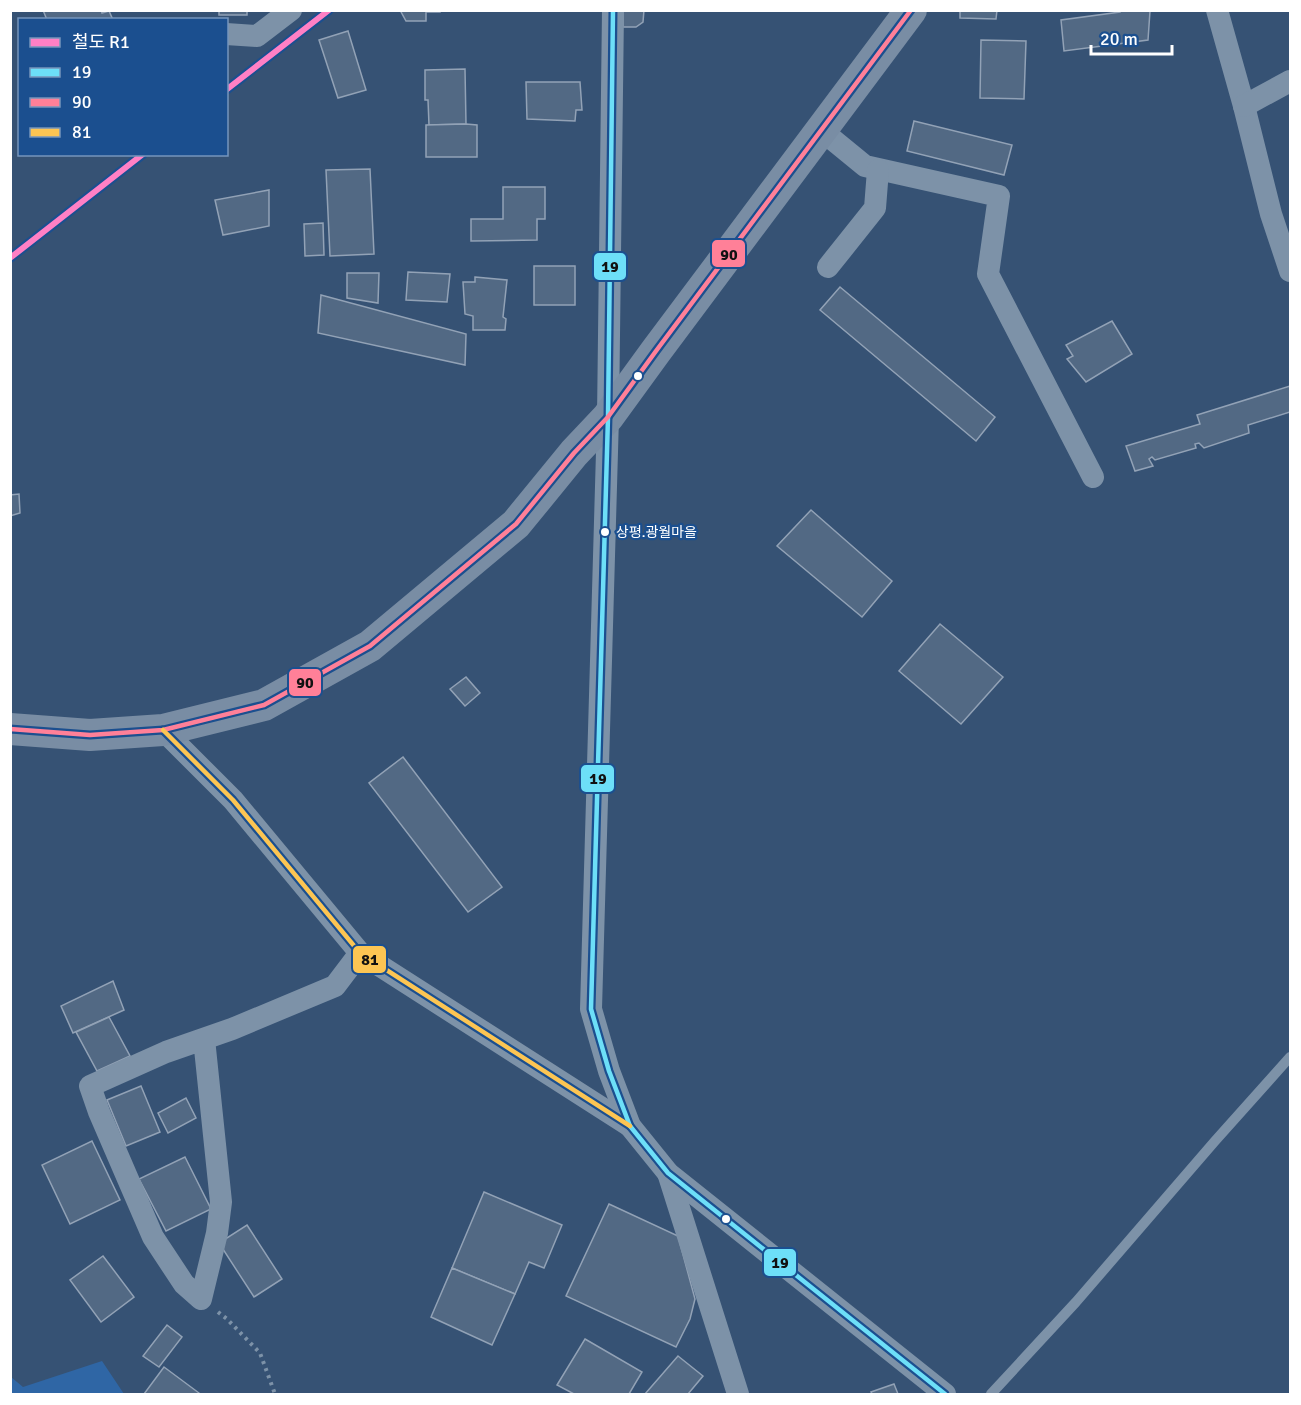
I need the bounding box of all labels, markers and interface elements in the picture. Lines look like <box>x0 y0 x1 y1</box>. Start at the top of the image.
legend <box>18 18 228 156</box>
scale bar <box>1091 18 1172 56</box>
text: 20 m <box>1100 28 1138 50</box>
text: 철도 R1 <box>72 31 130 53</box>
text: 19 <box>72 61 91 83</box>
text: 90 <box>72 91 91 113</box>
text: 81 <box>72 121 91 143</box>
line badge: 90 <box>711 239 746 268</box>
text: 90 <box>720 245 738 265</box>
line badge: 19 <box>593 252 627 281</box>
text: 19 <box>601 257 619 277</box>
unlabelled marker <box>632 370 644 382</box>
place label: 상평.광월마을 <box>616 524 697 541</box>
marker: 상평.광월마을 <box>599 526 611 538</box>
line badge: 90 <box>288 668 322 697</box>
text: 90 <box>296 673 314 693</box>
line badge: 19 <box>580 764 615 793</box>
text: 19 <box>589 769 607 789</box>
line badge: 81 <box>352 945 387 974</box>
text: 81 <box>361 950 379 970</box>
unlabelled marker <box>720 1213 732 1225</box>
line badge: 19 <box>763 1248 797 1277</box>
text: 19 <box>771 1253 789 1273</box>

